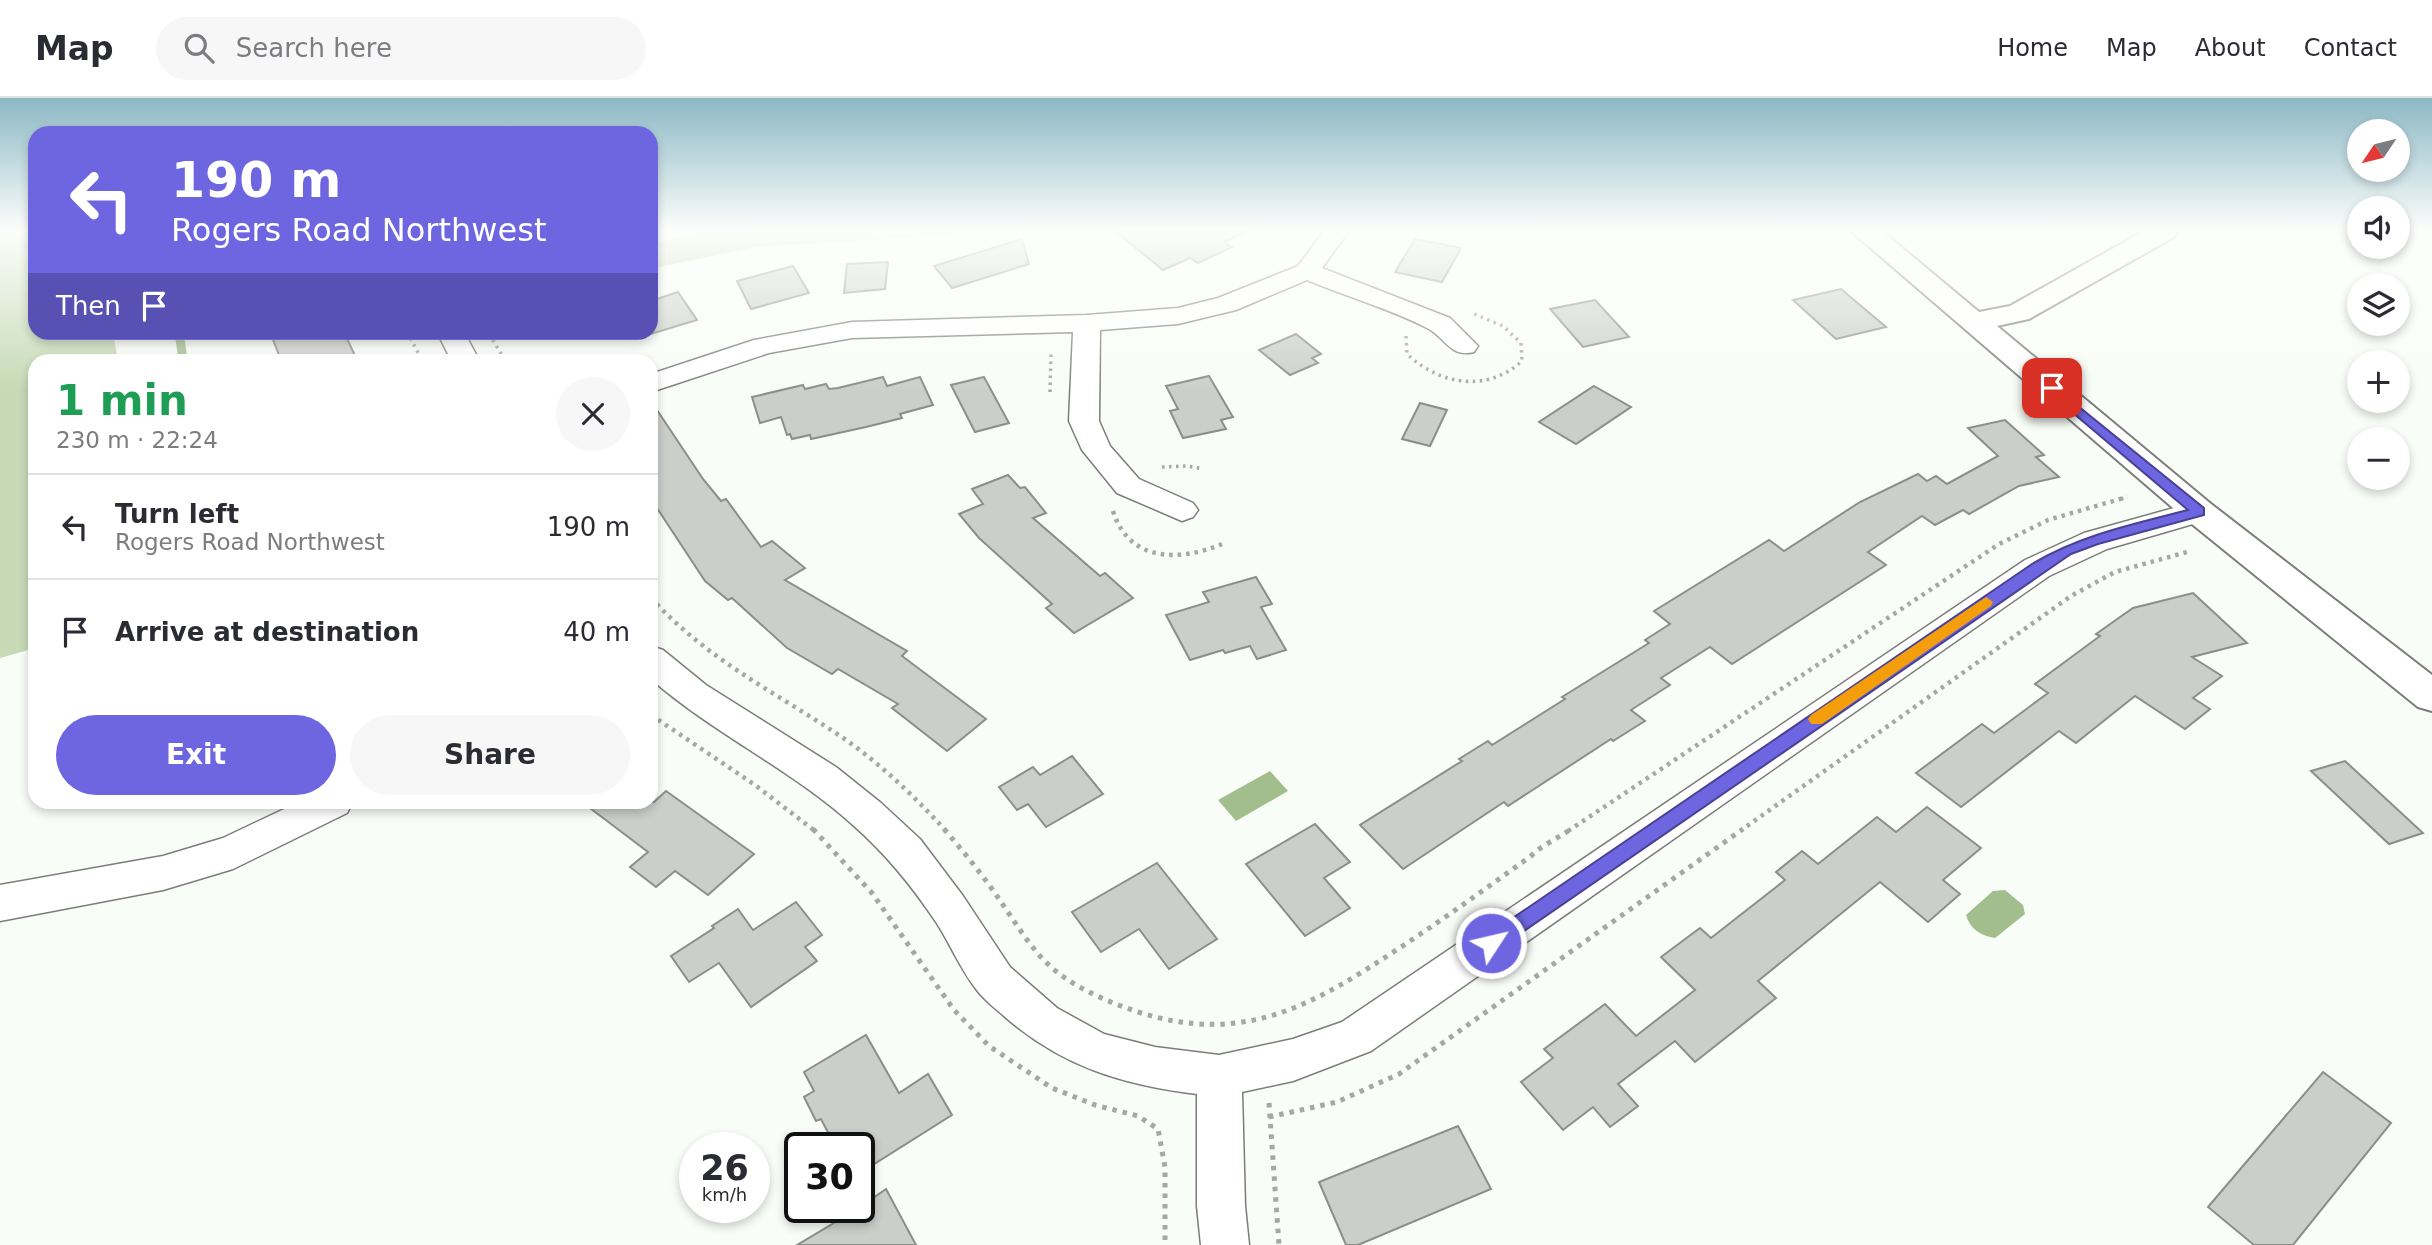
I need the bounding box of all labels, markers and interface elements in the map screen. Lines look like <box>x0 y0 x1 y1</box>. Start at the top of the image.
search box <box>156 17 646 80</box>
text: Map <box>35 29 114 68</box>
icon: search <box>180 29 218 67</box>
text: Search here <box>236 33 392 63</box>
text: Home <box>1997 34 2068 62</box>
text: Map <box>2106 34 2157 62</box>
text: About <box>2195 34 2266 62</box>
text: Contact <box>2304 34 2397 62</box>
north arrow <box>2347 119 2410 182</box>
map controls <box>2347 119 2410 490</box>
text: 190 m <box>171 152 341 209</box>
icon: left <box>56 154 147 245</box>
button: sound <box>2347 196 2410 259</box>
text: Rogers Road Northwest <box>171 211 546 249</box>
button: layers <box>2347 273 2410 336</box>
icon: arrive <box>135 287 173 325</box>
text: Then <box>56 291 121 321</box>
button: + <box>2347 350 2410 413</box>
pin <box>2022 358 2082 418</box>
icon: arrive <box>2033 369 2071 407</box>
text: 1 min <box>56 376 188 425</box>
button: close <box>556 377 630 451</box>
text: 230 m · 22:24 <box>56 427 218 453</box>
button: − <box>2347 427 2410 490</box>
text: Turn left <box>115 499 239 529</box>
icon: left <box>56 508 94 546</box>
text: 190 m <box>547 512 630 542</box>
text: Rogers Road Northwest <box>115 529 385 555</box>
icon: arrive <box>56 613 94 651</box>
text: Arrive at destination <box>115 617 419 647</box>
text: 40 m <box>563 617 630 647</box>
button: Exit <box>56 715 336 795</box>
button: Share <box>350 715 630 795</box>
position arrow <box>1454 906 1528 980</box>
speed limit sign: 30 <box>784 1132 875 1223</box>
text: 26 <box>700 1148 749 1188</box>
text: km/h <box>702 1184 747 1205</box>

